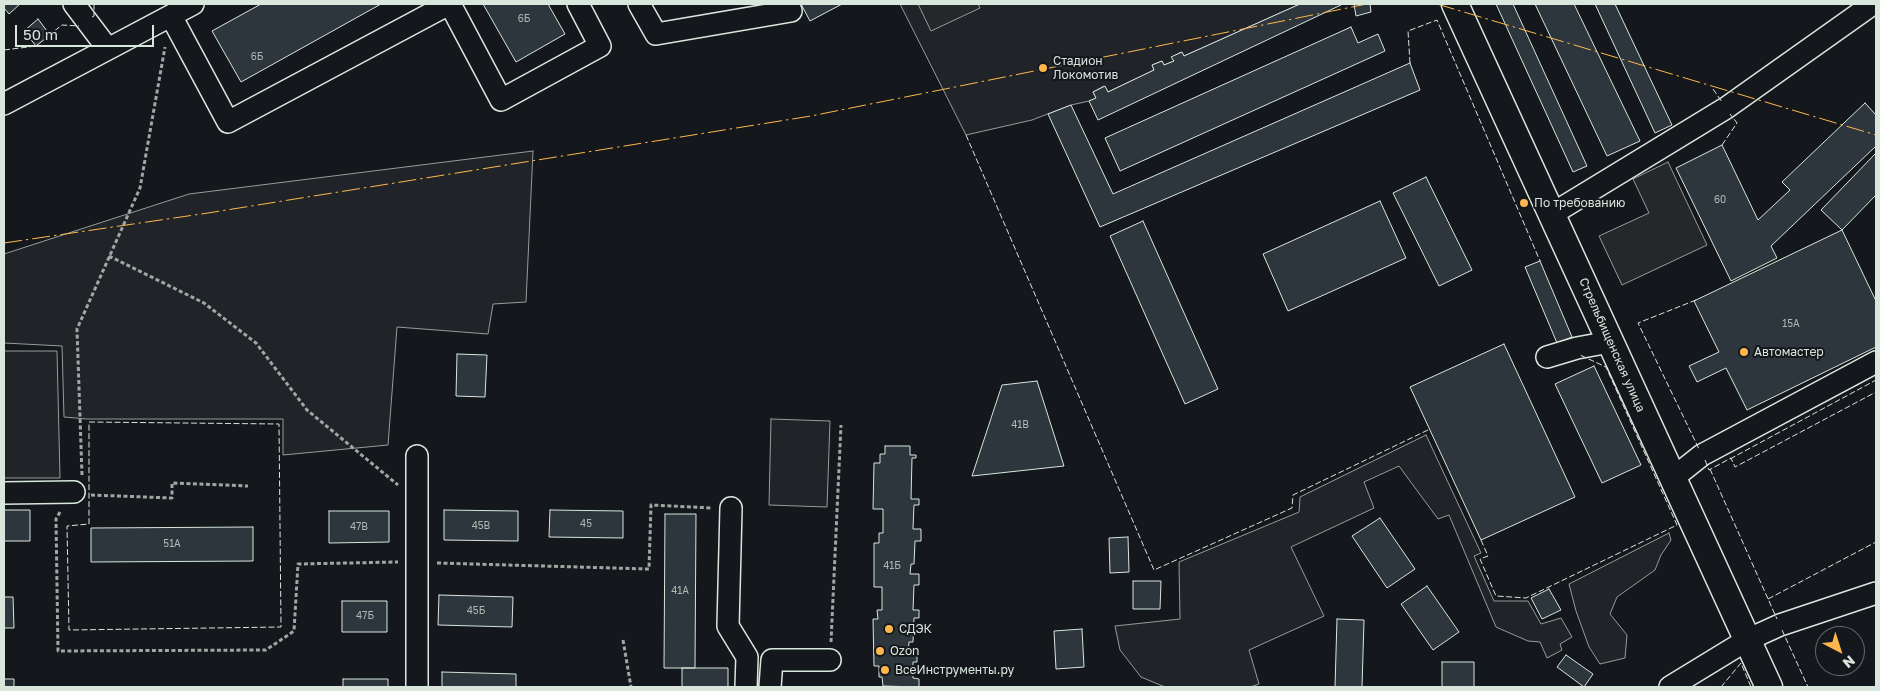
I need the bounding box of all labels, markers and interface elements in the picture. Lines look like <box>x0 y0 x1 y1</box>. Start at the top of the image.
house number: 6Б <box>518 13 530 25</box>
scale bar <box>18 15 156 47</box>
text: 50 m <box>23 25 58 43</box>
house number: 6Б <box>251 51 263 63</box>
place label: Стадион Локомотив <box>1053 54 1118 82</box>
marker: Стадион Локомотив <box>1037 62 1049 74</box>
house number: 60 <box>1714 194 1726 206</box>
place label: По требованию <box>1534 196 1625 210</box>
marker: По требованию <box>1518 197 1530 209</box>
street label: Стрельбищенская улица <box>1576 276 1648 414</box>
house number: 15А <box>1782 318 1800 330</box>
place label: Автомастер <box>1754 345 1824 359</box>
marker: Автомастер <box>1738 346 1750 358</box>
house number: 41В <box>1011 419 1029 431</box>
house number: 45 <box>580 518 592 530</box>
house number: 45В <box>472 520 490 532</box>
house number: 47В <box>350 521 368 533</box>
house number: 51А <box>163 538 181 550</box>
house number: 41Б <box>883 560 901 572</box>
house number: 41А <box>671 585 689 597</box>
house number: 45Б <box>467 605 485 617</box>
house number: 47Б <box>356 610 374 622</box>
place label: СДЭК <box>899 622 932 636</box>
marker: СДЭК <box>883 623 895 635</box>
north arrow <box>1815 626 1865 676</box>
place label: Ozon <box>890 644 919 658</box>
marker: Ozon <box>874 645 886 657</box>
text: N <box>1840 652 1859 672</box>
place label: ВсеИнструменты.ру <box>895 663 1014 677</box>
marker: ВсеИнструменты.ру <box>879 664 891 676</box>

